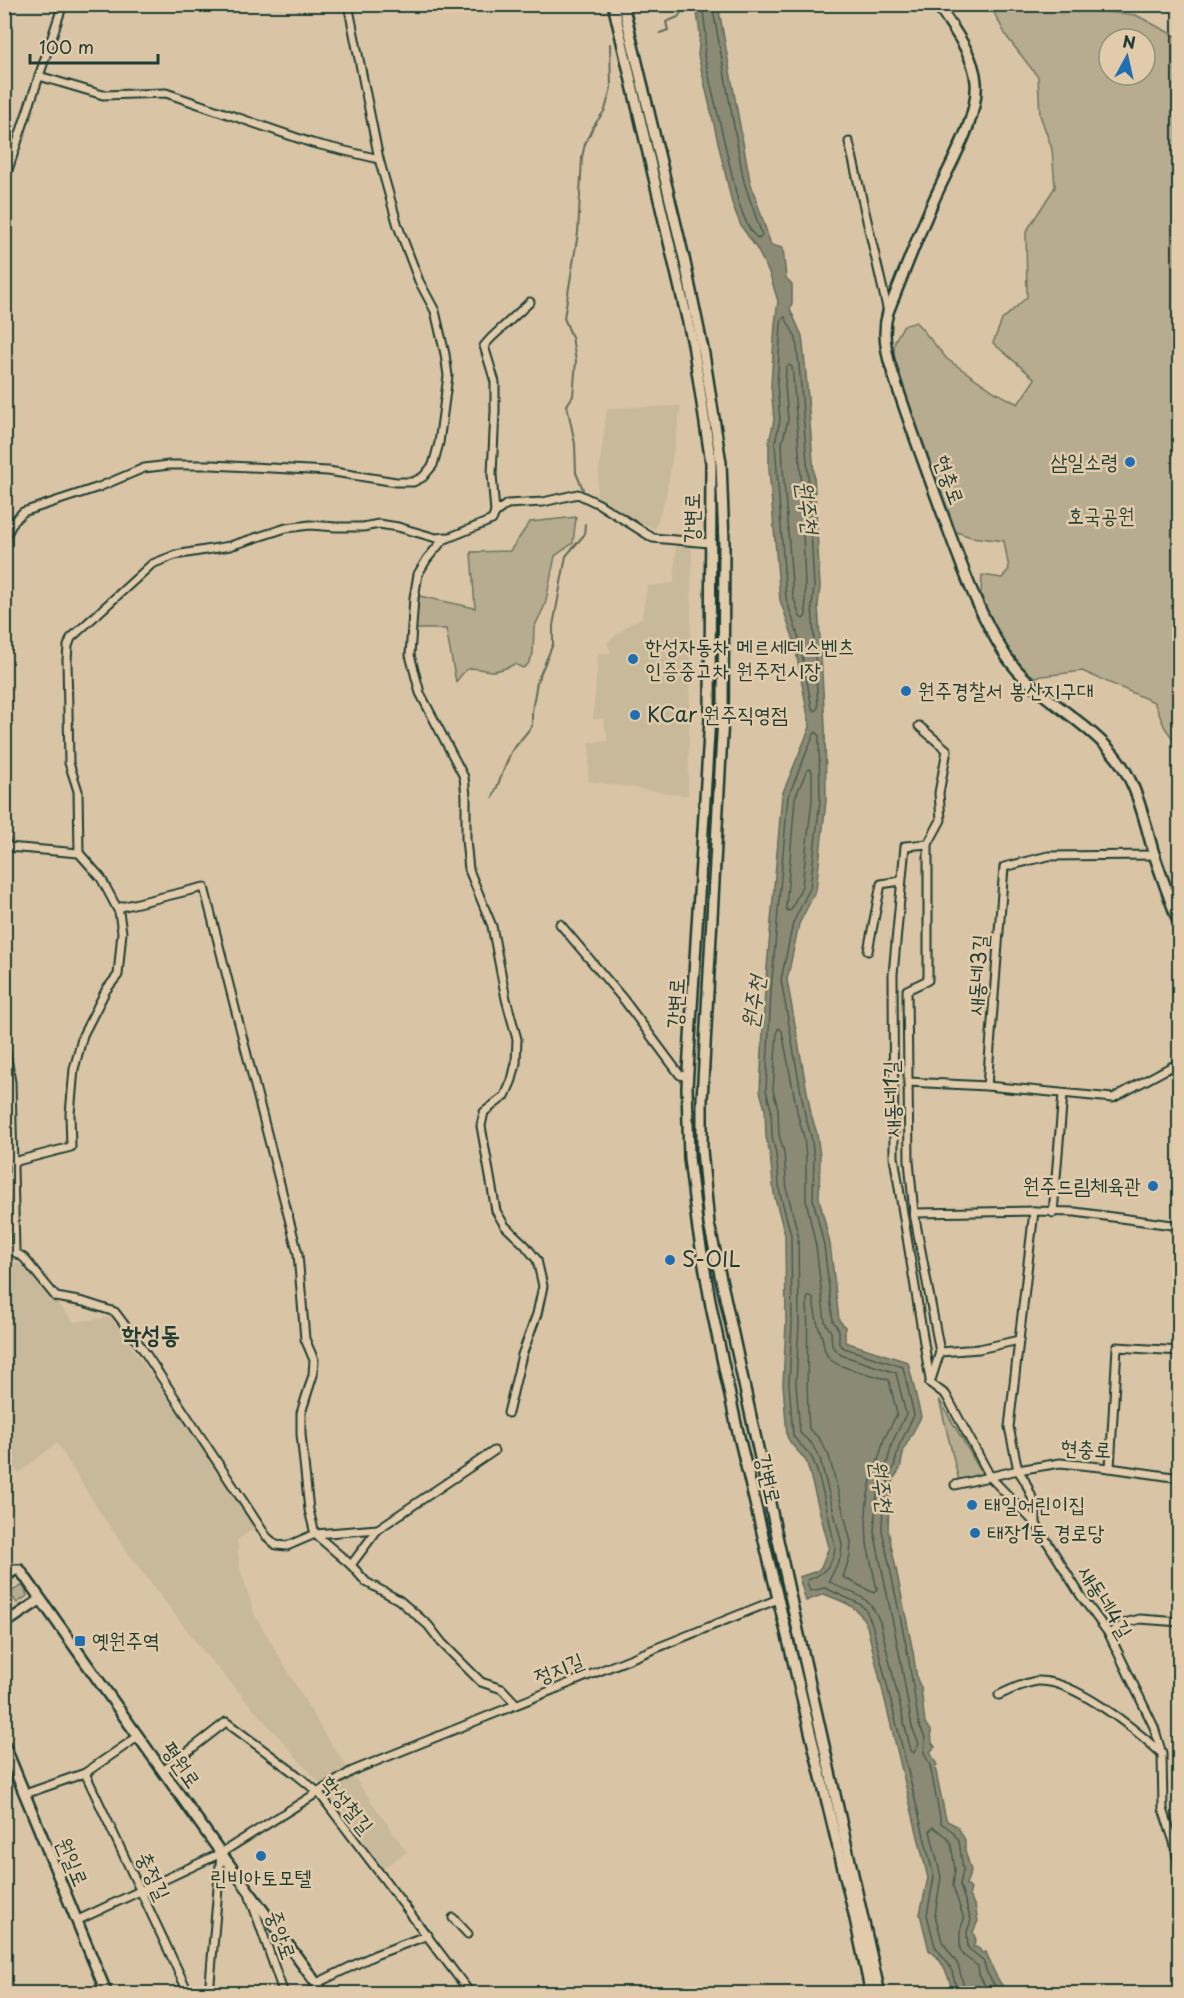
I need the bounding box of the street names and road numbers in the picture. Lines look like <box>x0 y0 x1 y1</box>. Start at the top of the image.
street label: 현충로 <box>927 450 975 509</box>
street label: 강변로 <box>674 492 706 544</box>
street label: 새동네3길 <box>957 933 995 1017</box>
street label: 강변로 <box>657 977 691 1029</box>
street label: 새동네1길 <box>873 1060 907 1138</box>
street label: 현충로 <box>1060 1430 1112 1464</box>
street label: 강변로 <box>749 1450 791 1507</box>
street label: 새동네4길 <box>1072 1558 1142 1644</box>
street label: 정지길 <box>529 1643 588 1691</box>
street label: 평원로 <box>155 1734 210 1794</box>
street label: 학성철길 <box>315 1768 383 1840</box>
street label: 원일로 <box>49 1832 98 1891</box>
street label: 충정길 <box>130 1845 180 1905</box>
street label: 중앙로 <box>260 1905 306 1964</box>

